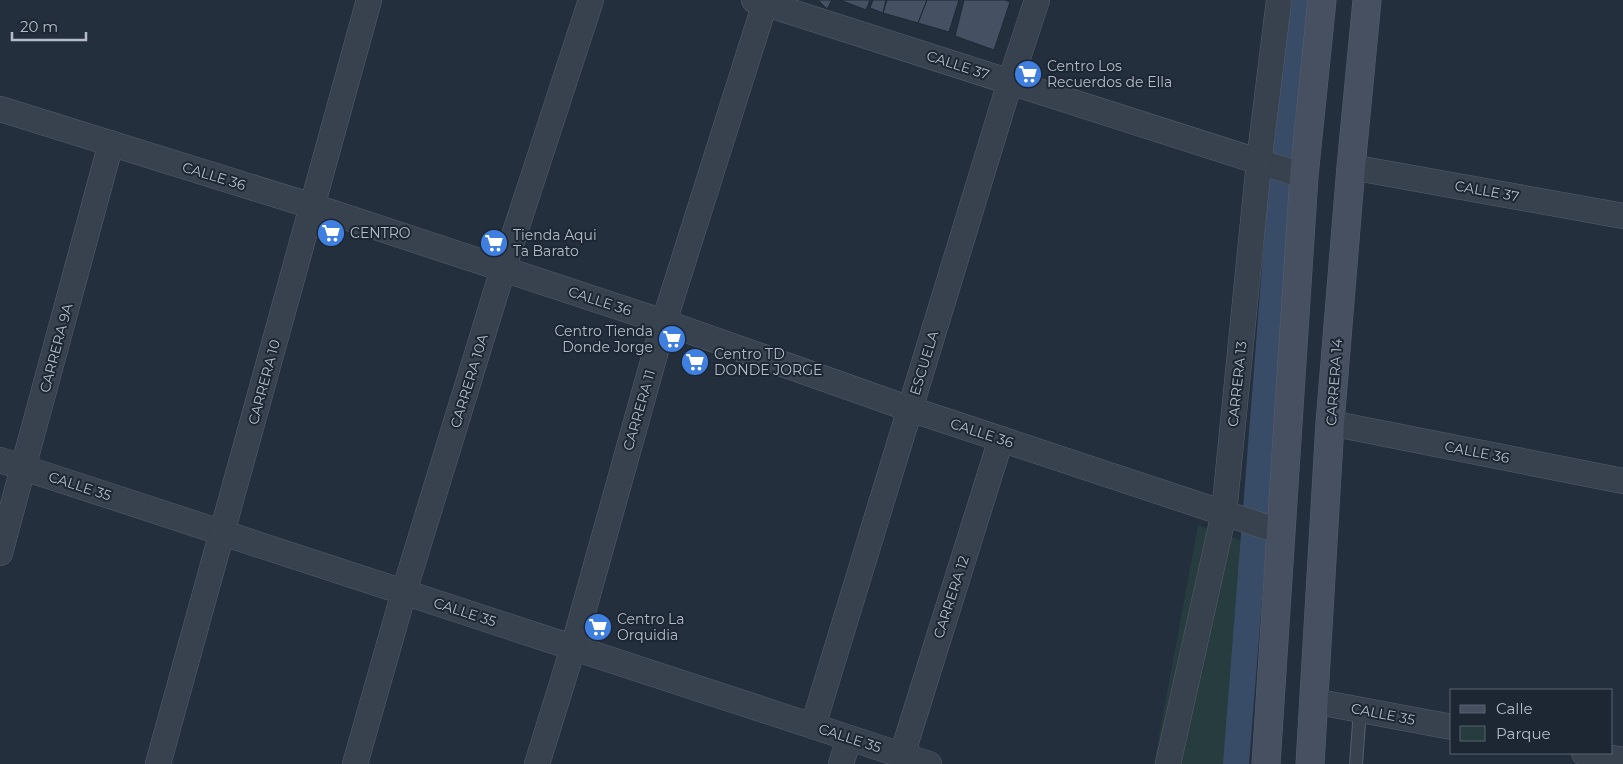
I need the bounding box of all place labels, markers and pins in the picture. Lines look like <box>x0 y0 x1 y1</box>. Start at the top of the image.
place label: Centro Los Recuerdos de Ella <box>1047 57 1172 91</box>
supermarket icon: Centro Los Recuerdos de Ella <box>1013 59 1043 89</box>
supermarket icon: CENTRO <box>316 218 346 248</box>
place label: CENTRO <box>350 224 411 242</box>
place label: Tienda Aqui Ta Barato <box>513 226 597 260</box>
supermarket icon: Tienda Aqui Ta Barato <box>479 228 509 258</box>
place label: Centro Tienda Donde Jorge <box>554 322 653 356</box>
supermarket icon: Centro Tienda Donde Jorge <box>657 324 687 354</box>
place label: Centro TD DONDE JORGE <box>714 345 822 379</box>
supermarket icon: Centro TD DONDE JORGE <box>680 347 710 377</box>
place label: Centro La Orquidia <box>617 610 685 644</box>
supermarket icon: Centro La Orquidia <box>583 612 613 642</box>

